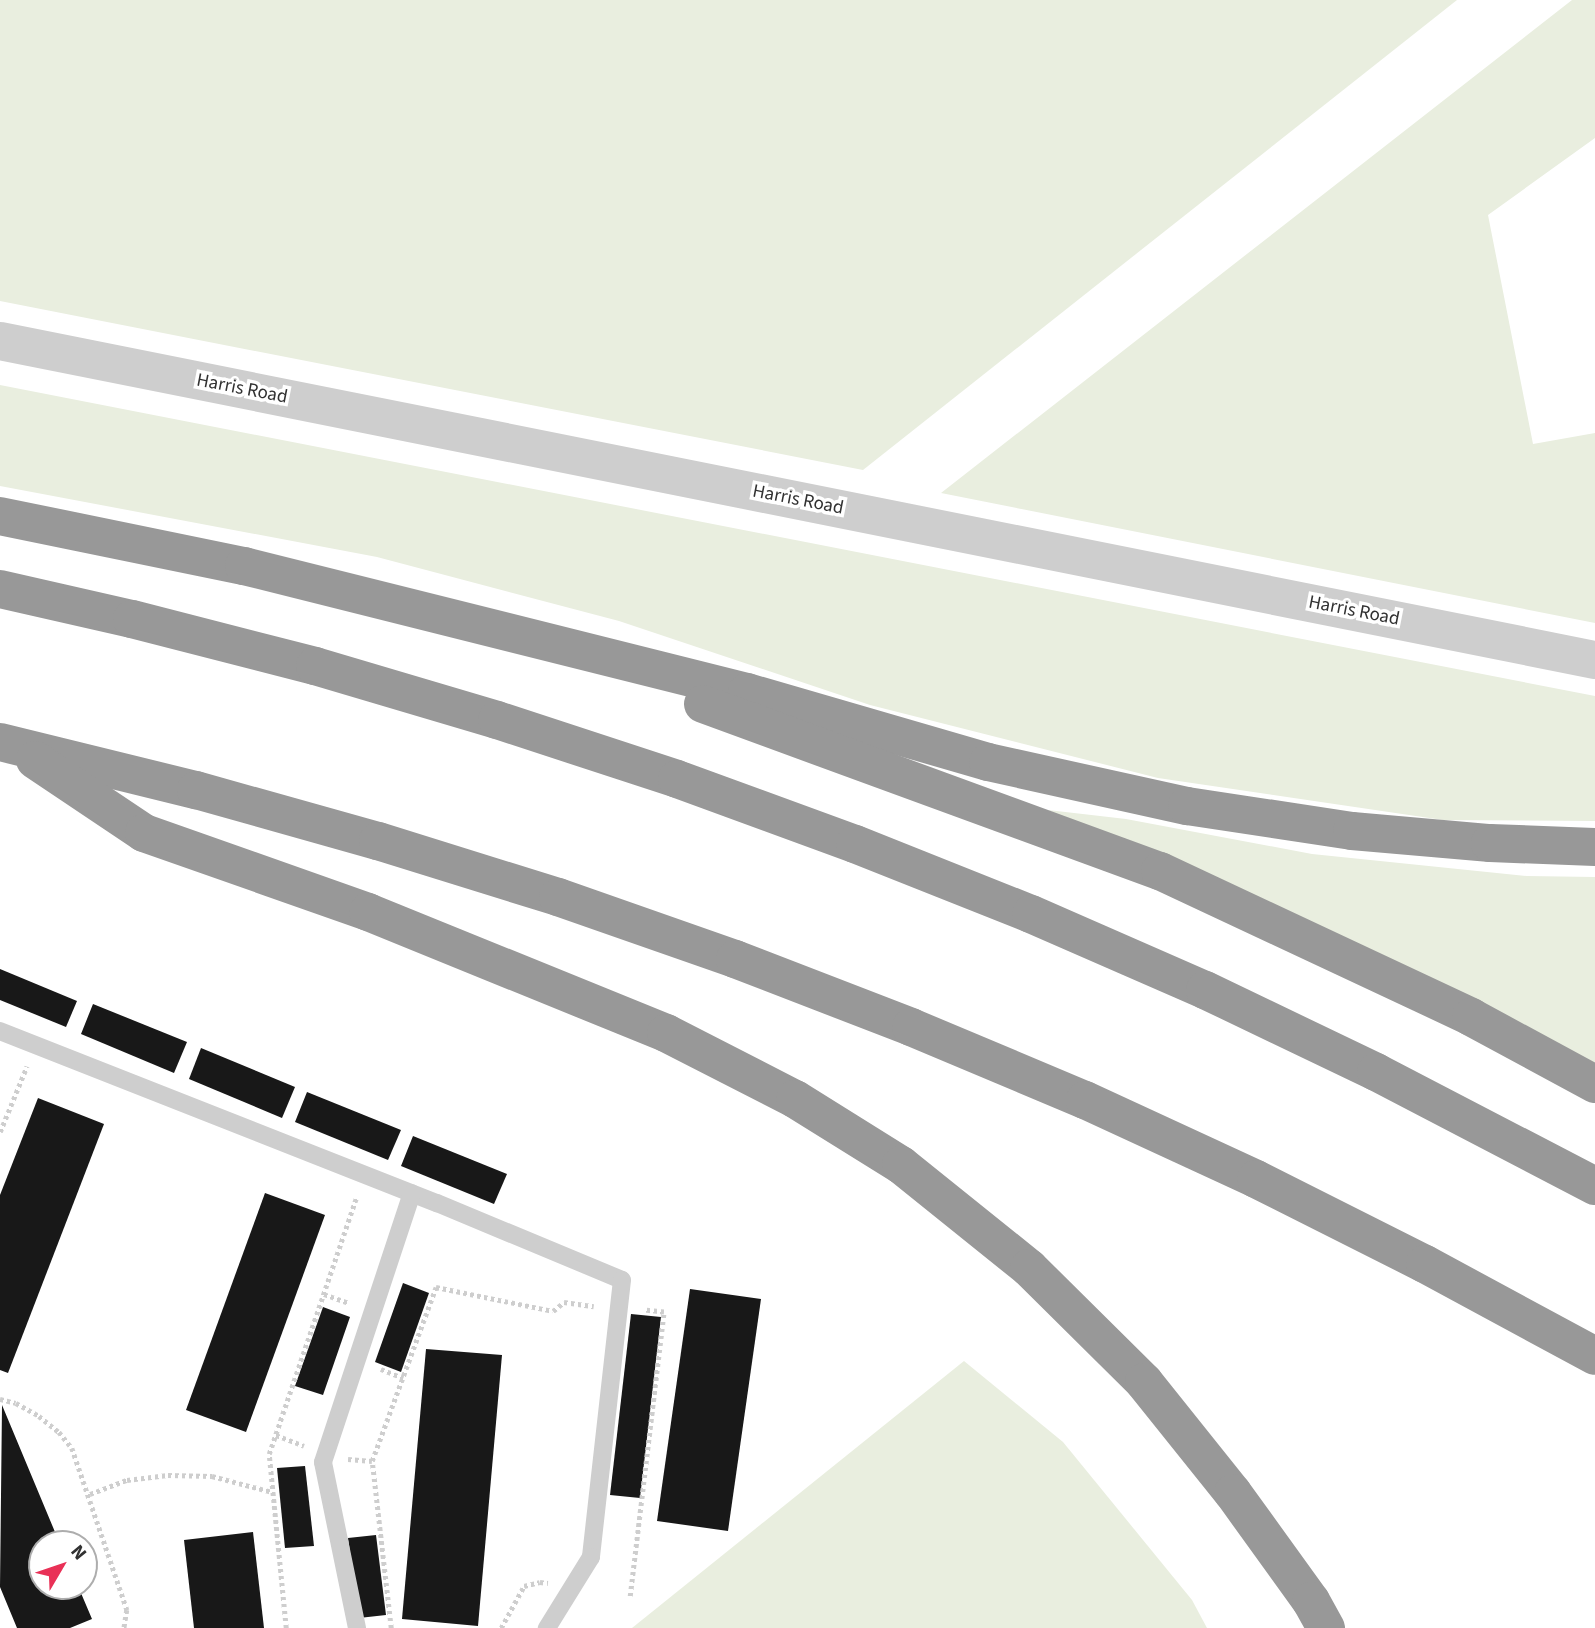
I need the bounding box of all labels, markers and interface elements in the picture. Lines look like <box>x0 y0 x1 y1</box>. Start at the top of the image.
street label: Harris Road <box>194 369 290 409</box>
street label: Harris Road <box>750 480 846 520</box>
street label: Harris Road <box>1306 591 1402 631</box>
north arrow <box>28 1530 98 1600</box>
text: N <box>64 1539 93 1566</box>

